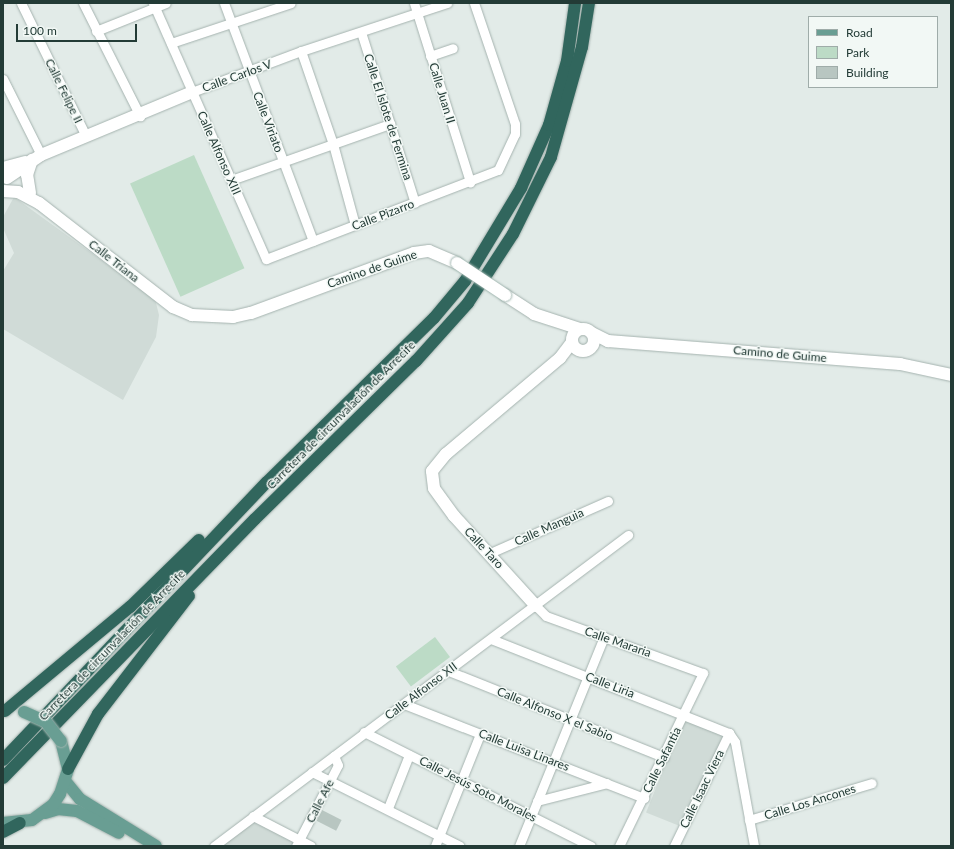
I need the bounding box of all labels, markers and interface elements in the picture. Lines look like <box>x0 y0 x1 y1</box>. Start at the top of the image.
scale bar <box>18 16 139 42</box>
legend <box>808 16 938 88</box>
text: 100 m <box>23 23 57 38</box>
text: Road <box>846 25 873 40</box>
text: Park <box>846 45 869 60</box>
street label: Calle El Islote de Fermina <box>361 52 415 182</box>
street label: Calle Felipe II <box>42 56 86 126</box>
street label: Calle Carlos V <box>200 57 274 95</box>
street label: Calle Juan II <box>426 61 458 125</box>
text: Building <box>846 65 889 80</box>
street label: Calle Viriato <box>250 89 286 155</box>
street label: Calle Alfonso XIII <box>194 109 244 197</box>
street label: Calle Pizarro <box>350 196 416 234</box>
street label: Calle Triana <box>86 237 142 285</box>
street label: Camino de Guime <box>325 247 419 291</box>
street label: Carretera de circunvalación de Arrecife <box>264 338 418 492</box>
street label: Camino de Guime <box>733 343 827 365</box>
street label: Calle Manguia <box>512 505 586 549</box>
street label: Calle Taro <box>461 524 507 572</box>
street label: Carretera de circunvalación de Arrecife <box>36 566 188 724</box>
street label: Calle Mararia <box>583 624 653 660</box>
street label: Calle Alfonso XII <box>382 659 460 723</box>
street label: Calle Liria <box>583 669 637 701</box>
street label: Calle Alfonso X el Sabio <box>495 684 615 744</box>
street label: Calle Safantia <box>640 725 684 795</box>
street label: Calle Luisa Linares <box>477 726 571 774</box>
street label: Calle Isaac Viera <box>677 747 727 831</box>
street label: Calle Jesús Soto Morales <box>417 753 539 825</box>
street label: Calle Afe <box>303 777 337 825</box>
street label: Calle Los Ancones <box>762 781 858 823</box>

